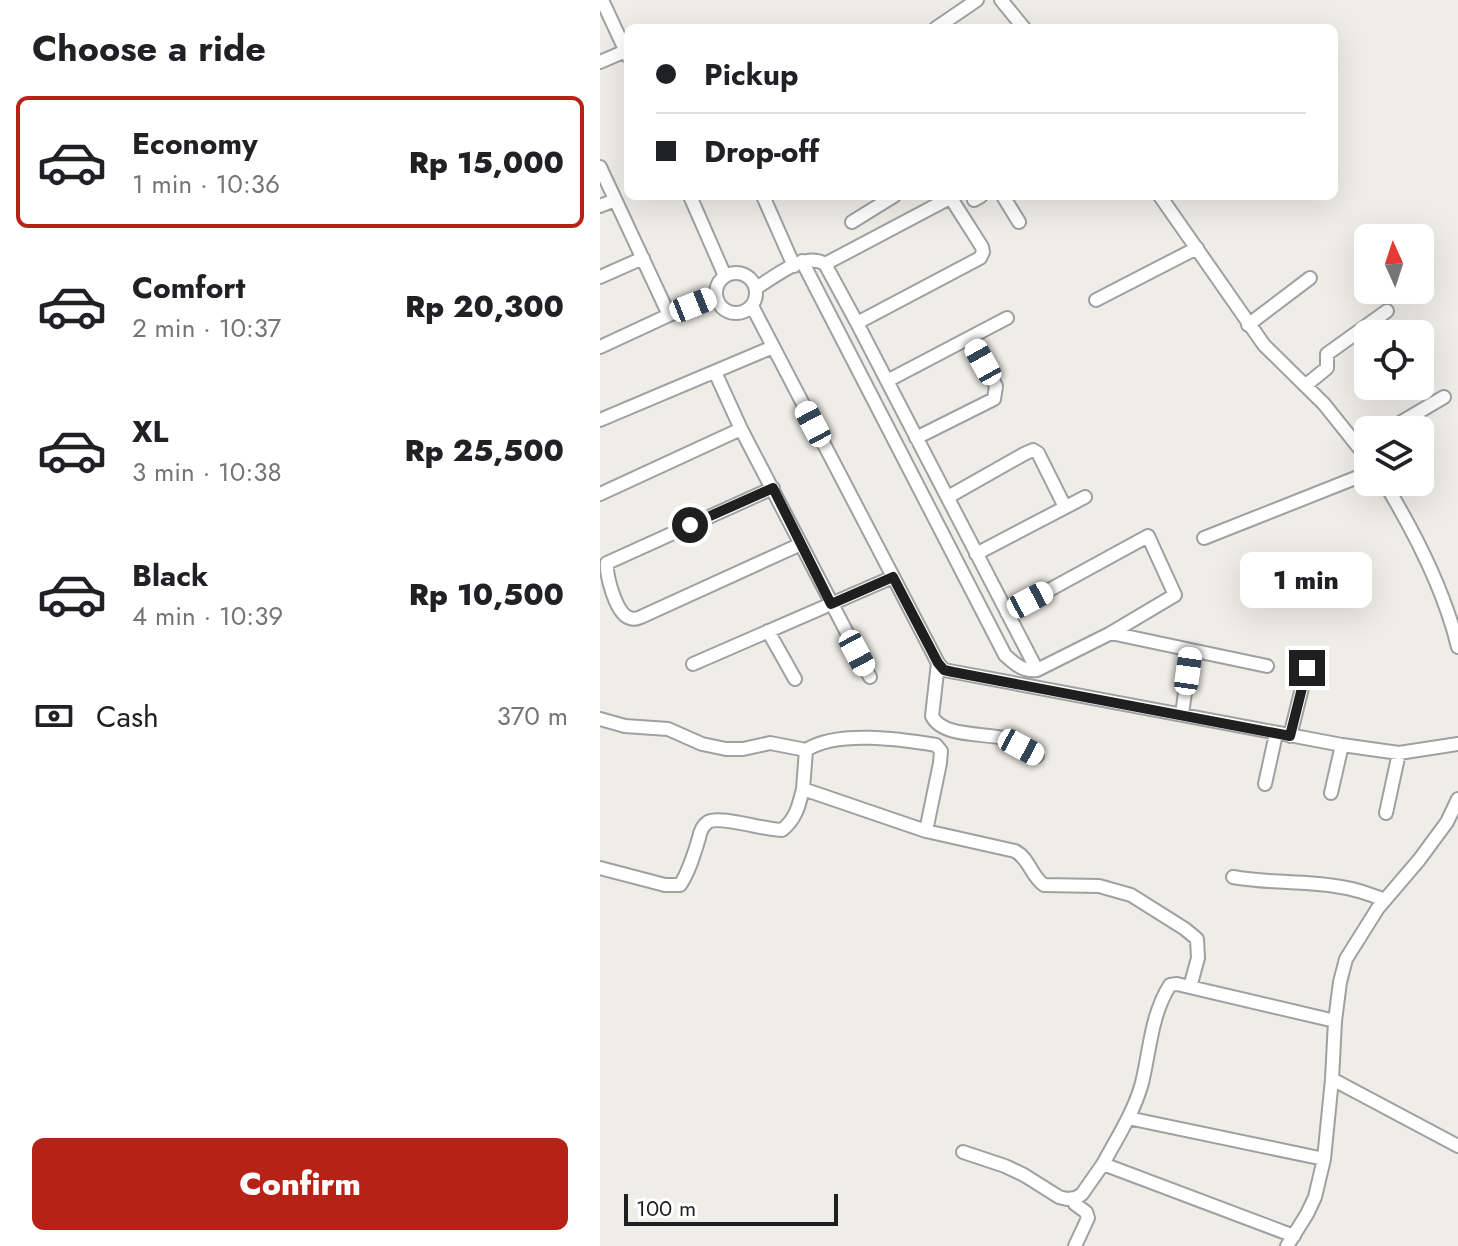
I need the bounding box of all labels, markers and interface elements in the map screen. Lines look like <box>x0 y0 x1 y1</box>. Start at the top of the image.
text: Choose a ride <box>32 22 266 74</box>
text: Pickup <box>704 53 799 96</box>
text: Economy <box>132 122 258 165</box>
icon: car <box>36 126 108 198</box>
text: Drop-off <box>704 130 819 173</box>
text: Rp 15,000 <box>409 141 564 184</box>
text: 1 min · 10:36 <box>132 165 280 203</box>
north arrow <box>1354 224 1434 304</box>
map controls <box>1354 224 1434 496</box>
text: Comfort <box>132 266 245 309</box>
icon: car <box>36 270 108 342</box>
text: Rp 20,300 <box>405 285 564 328</box>
car <box>666 285 720 325</box>
text: 2 min · 10:37 <box>132 309 281 347</box>
button: locate <box>1354 320 1434 400</box>
car <box>961 335 1005 389</box>
car <box>791 397 835 451</box>
text: XL <box>132 410 168 453</box>
icon: car <box>36 414 108 486</box>
button: layers <box>1354 416 1434 496</box>
text: Rp 25,500 <box>405 429 564 472</box>
text: 3 min · 10:38 <box>132 453 282 491</box>
route start <box>672 507 708 543</box>
callout: 1 min <box>1241 552 1373 608</box>
text: Black <box>132 554 208 597</box>
icon: car <box>36 558 108 630</box>
text: 1 min <box>1273 561 1339 599</box>
text: Rp 10,500 <box>409 573 564 616</box>
car <box>1003 578 1057 622</box>
text: 4 min · 10:39 <box>132 597 283 635</box>
car <box>835 626 879 680</box>
car <box>1173 646 1203 696</box>
route end <box>1289 650 1325 686</box>
icon: cash <box>32 694 76 738</box>
text: Cash <box>96 695 159 738</box>
text: 370 m <box>497 697 568 735</box>
car <box>994 725 1048 769</box>
button: Confirm <box>32 1138 568 1230</box>
scale bar <box>624 1190 838 1226</box>
text: 100 m <box>636 1192 696 1224</box>

